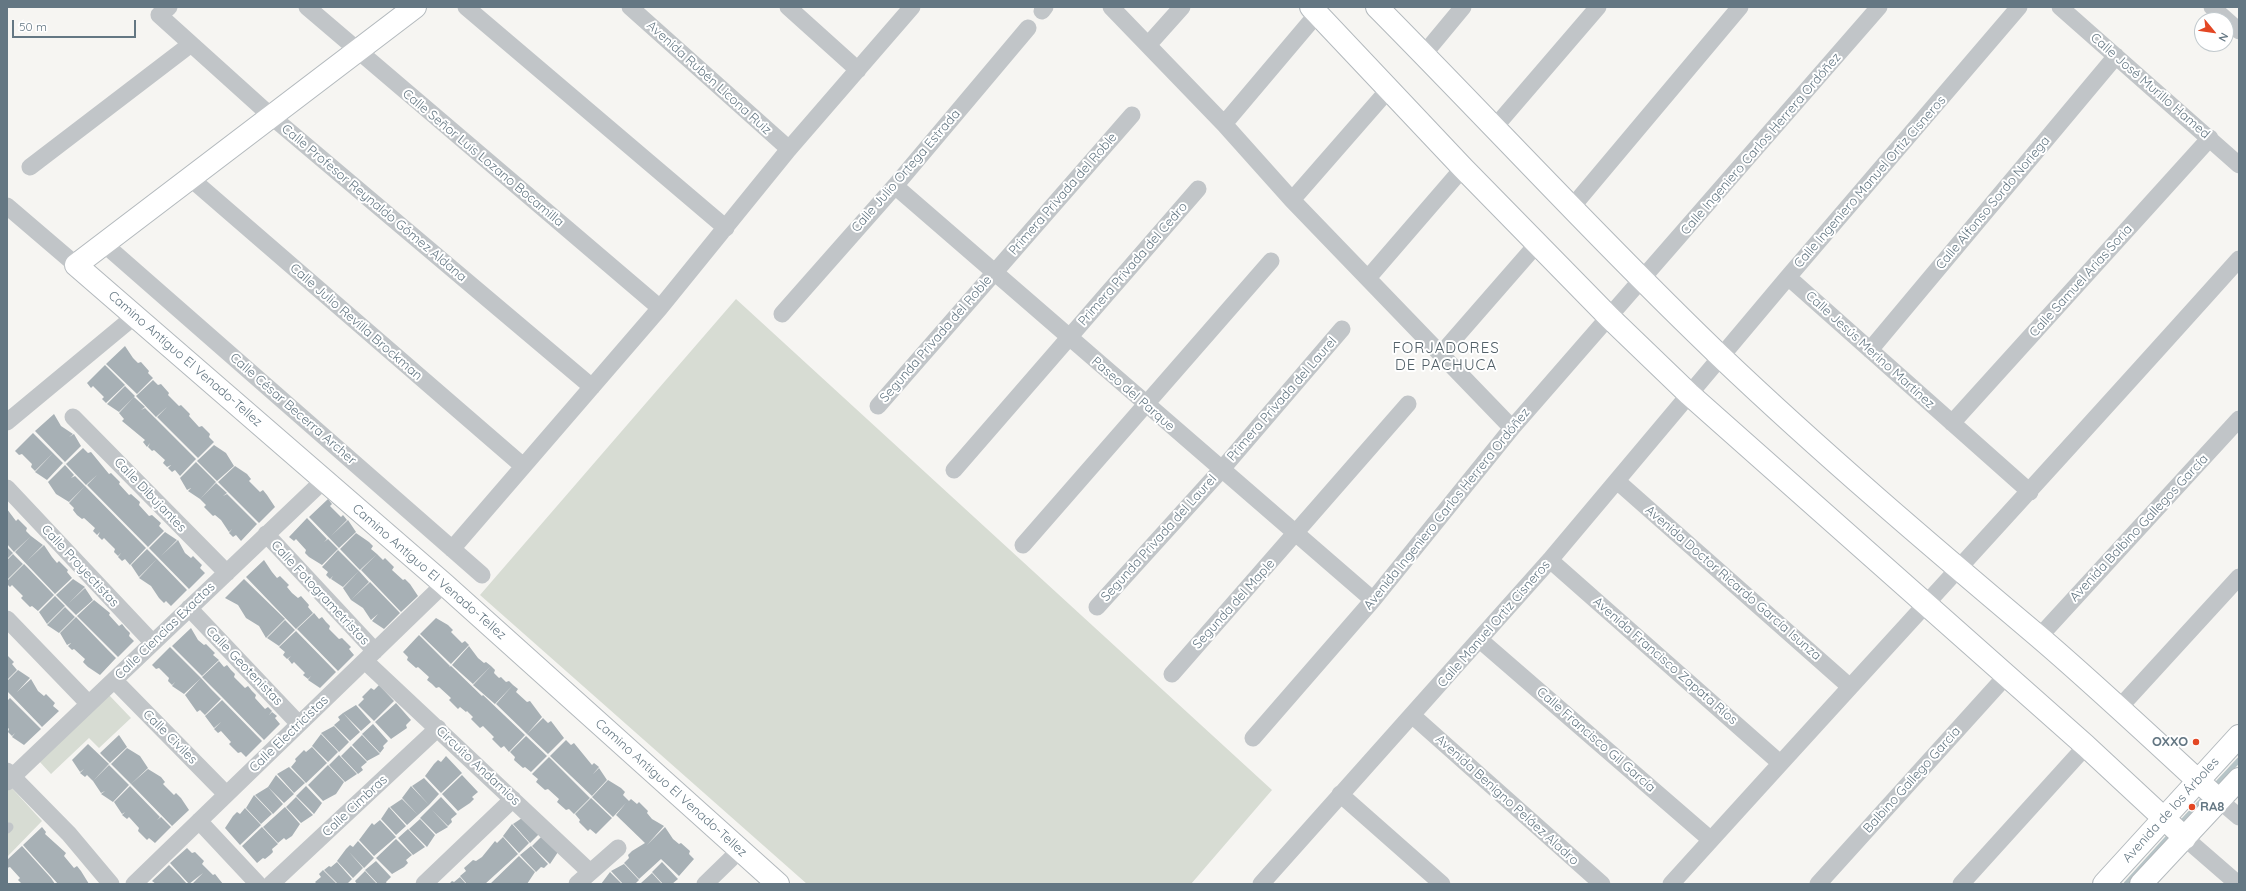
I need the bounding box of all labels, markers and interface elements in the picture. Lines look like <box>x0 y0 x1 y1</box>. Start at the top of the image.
scale bar <box>14 12 138 38</box>
north arrow <box>2194 12 2234 52</box>
street label: Avenida Rubén Licona Ruiz <box>643 18 775 138</box>
text: 50 m <box>19 19 47 34</box>
street label: Calle José Murillo Hamed <box>2087 30 2213 142</box>
text: N <box>2216 30 2232 44</box>
street label: Calle Ingeniero Carlos Herrera Ordóñez <box>1678 50 1844 238</box>
street label: Calle Señor Luis Lozano Bocamilla <box>399 86 567 230</box>
street label: Calle Ingeniero Manuel Ortiz Cisneros <box>1791 93 1949 271</box>
street label: Calle Julio Ortega Estrada <box>848 106 964 236</box>
street label: Calle Profesor Reynaldo Gómez Aldana <box>278 121 470 285</box>
street label: Primera Privada del Roble <box>1006 130 1120 258</box>
street label: Calle Alfonso Sordo Noriega <box>1933 133 2053 273</box>
street label: Primera Privada del Cedro <box>1075 199 1191 329</box>
street label: Calle Samuel Arias Soria <box>2026 222 2136 340</box>
street label: Calle Julio Revilla Brockman <box>287 260 425 384</box>
street label: Segunda Privada del Roble <box>877 272 995 406</box>
street label: Camino Antiguo El Venado-Tellez <box>105 288 265 430</box>
street label: Calle Jesús Merino Martínez <box>1802 288 1938 412</box>
street label: Primera Privada del Laurel <box>1224 334 1340 464</box>
district label: FORJADORES DE PACHUCA <box>1392 339 1500 374</box>
street label: Calle César Becerra Archer <box>227 350 359 468</box>
street label: Paseo del Parque <box>1088 354 1178 434</box>
street label: Avenida Ingeniero Carlos Herrera Ordóñez <box>1361 405 1533 613</box>
street label: Avenida Balbino Gallegos García <box>2067 451 2211 605</box>
street label: Calle Dibujantes <box>111 455 189 535</box>
street label: Segunda Privada del Laurel <box>1098 471 1220 605</box>
street label: Camino Antiguo El Venado-Tellez <box>349 501 509 643</box>
street label: Avenida Doctor Ricardo García Isunza <box>1642 502 1824 664</box>
street label: Calle Proyectistas <box>38 522 122 610</box>
street label: Calle Fotogrametristas <box>268 538 372 648</box>
street label: Segunda del Maple <box>1190 556 1278 652</box>
street label: Calle Manuel Ortiz Cisneros <box>1435 557 1553 691</box>
street label: Calle Ciencias Exactas <box>112 579 218 683</box>
street label: Avenida Francisco Zapata Ríos <box>1590 594 1740 728</box>
street label: Calle Geotenistas <box>202 623 286 709</box>
street label: Calle Francisco Gil García <box>1534 684 1658 796</box>
street label: Calle Electricistas <box>246 692 332 776</box>
street label: Calle Civiles <box>140 707 200 767</box>
street label: Camino Antiguo El Venado-Tellez <box>592 716 750 860</box>
street label: Circuito Andamios <box>433 723 523 809</box>
street label: Balbino Gallego García <box>1860 724 1964 836</box>
street label: Avenida Benigno Peláez Aladro <box>1432 731 1582 869</box>
place label: OXXO <box>2152 734 2188 750</box>
marker: OXXO <box>2191 737 2201 747</box>
street label: Avenida de los Árboles <box>2120 754 2222 866</box>
street label: Calle Cimbras <box>319 772 391 840</box>
place label: RA8 <box>2200 799 2224 815</box>
marker: RA8 <box>2187 802 2197 812</box>

